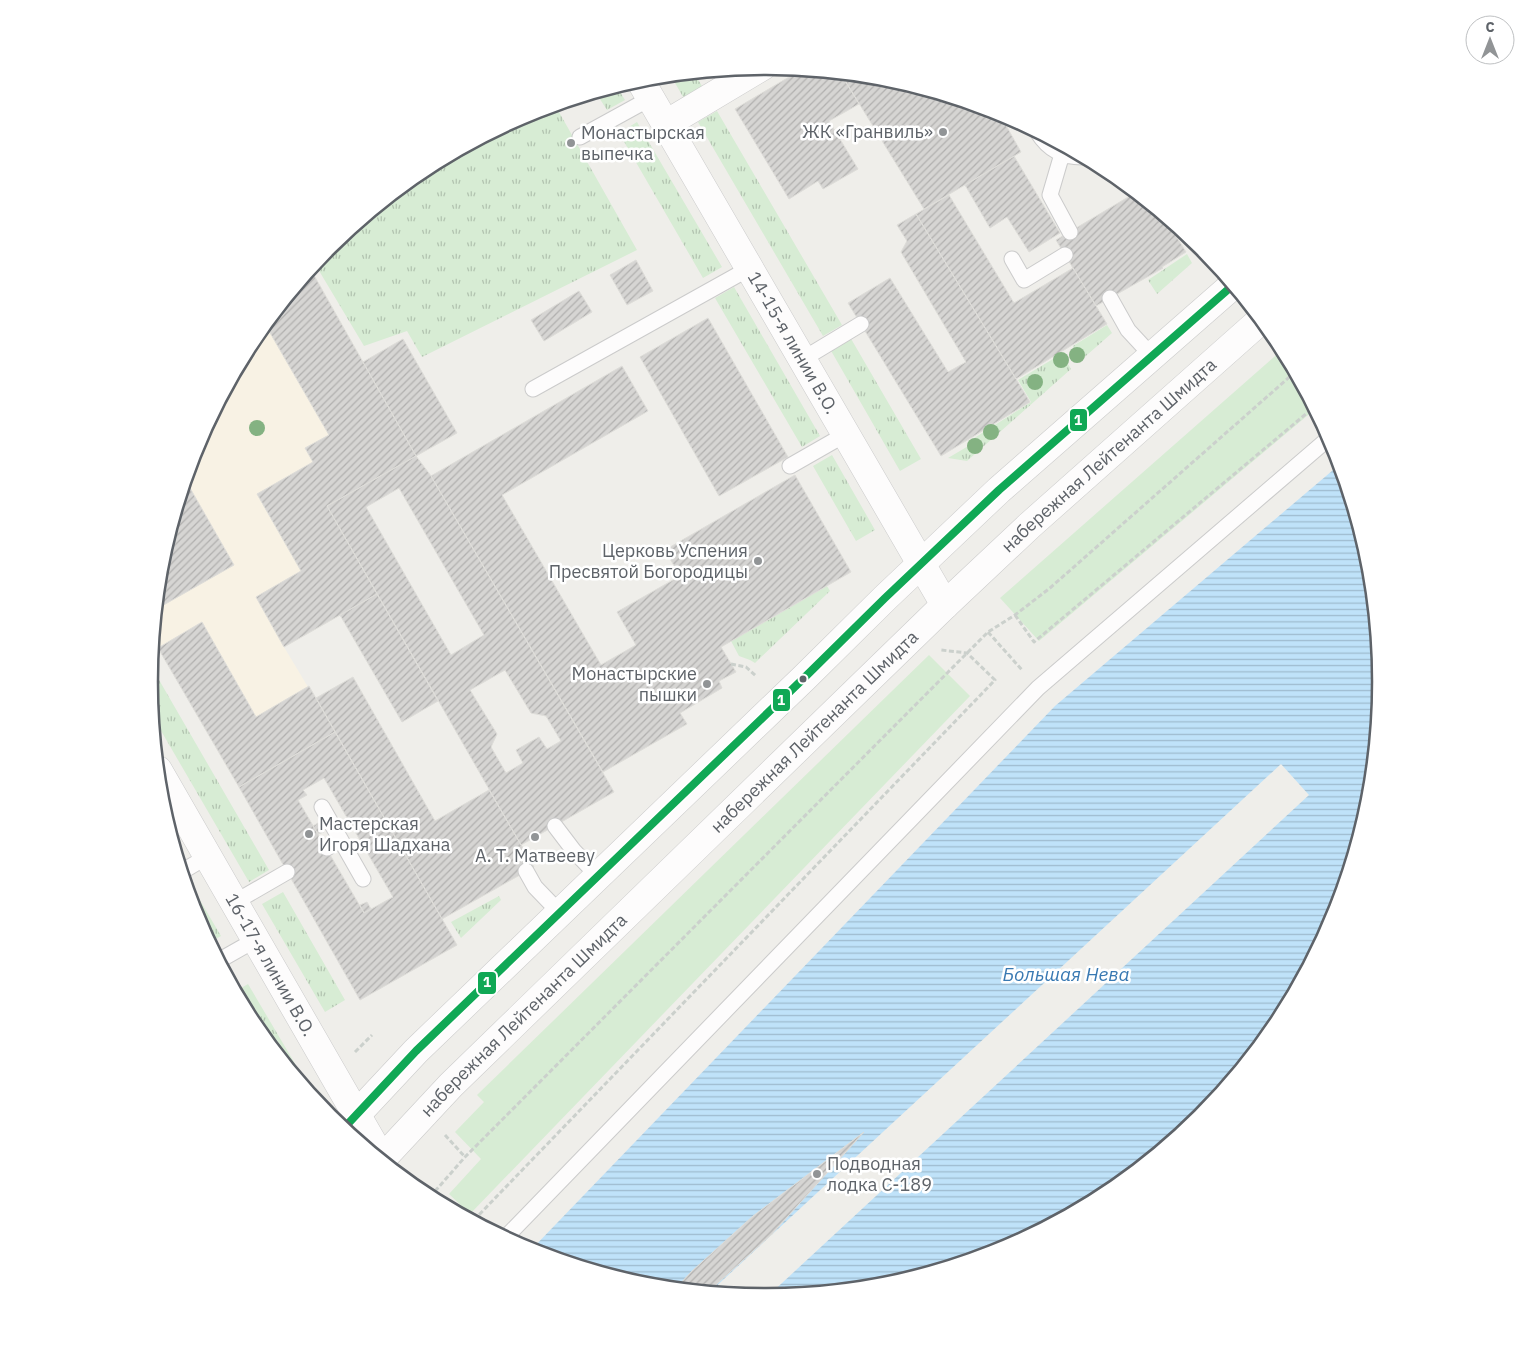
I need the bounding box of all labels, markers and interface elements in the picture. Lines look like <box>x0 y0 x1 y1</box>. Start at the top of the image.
north arrow <box>1465 15 1515 65</box>
text: С <box>1485 18 1495 36</box>
place label: ЖК «Гранвиль» <box>802 120 933 143</box>
place label: Монастырская выпечка <box>581 121 705 165</box>
marker: ЖК «Гранвиль» <box>937 126 949 138</box>
marker: Монастырская выпечка <box>565 137 577 149</box>
street label: 14-15-я линии В.О. <box>743 267 844 418</box>
street label: набережная Лейтенанта Шмидта <box>996 353 1221 557</box>
line badge: 1 <box>1069 408 1088 432</box>
text: 1 <box>1074 411 1083 429</box>
place label: Церковь Успения Пресвятой Богородицы <box>549 539 748 583</box>
marker: Церковь Успения Пресвятой Богородицы <box>752 555 764 567</box>
street label: набережная Лейтенанта Шмидта <box>705 625 923 838</box>
place label: Монастырские пышки <box>572 662 697 706</box>
unlabelled marker <box>798 674 808 684</box>
marker: Монастырские пышки <box>701 678 713 690</box>
line badge: 1 <box>772 688 791 712</box>
text: 1 <box>777 691 786 709</box>
place label: Мастерская Игоря Шадхана <box>319 812 451 856</box>
marker: Мастерская Игоря Шадхана <box>303 828 315 840</box>
marker: А. Т. Матвееву <box>529 831 541 843</box>
place label: А. Т. Матвееву <box>475 844 595 867</box>
street label: 16-17-я линии В.О. <box>221 889 321 1040</box>
street label: набережная Лейтенанта Шмидта <box>415 908 632 1121</box>
water label: Большая Нева <box>1002 962 1130 986</box>
line badge: 1 <box>477 971 497 995</box>
text: 1 <box>483 973 492 991</box>
place label: Подводная лодка С-189 <box>827 1152 932 1196</box>
marker: Подводная лодка С-189 <box>811 1168 823 1180</box>

